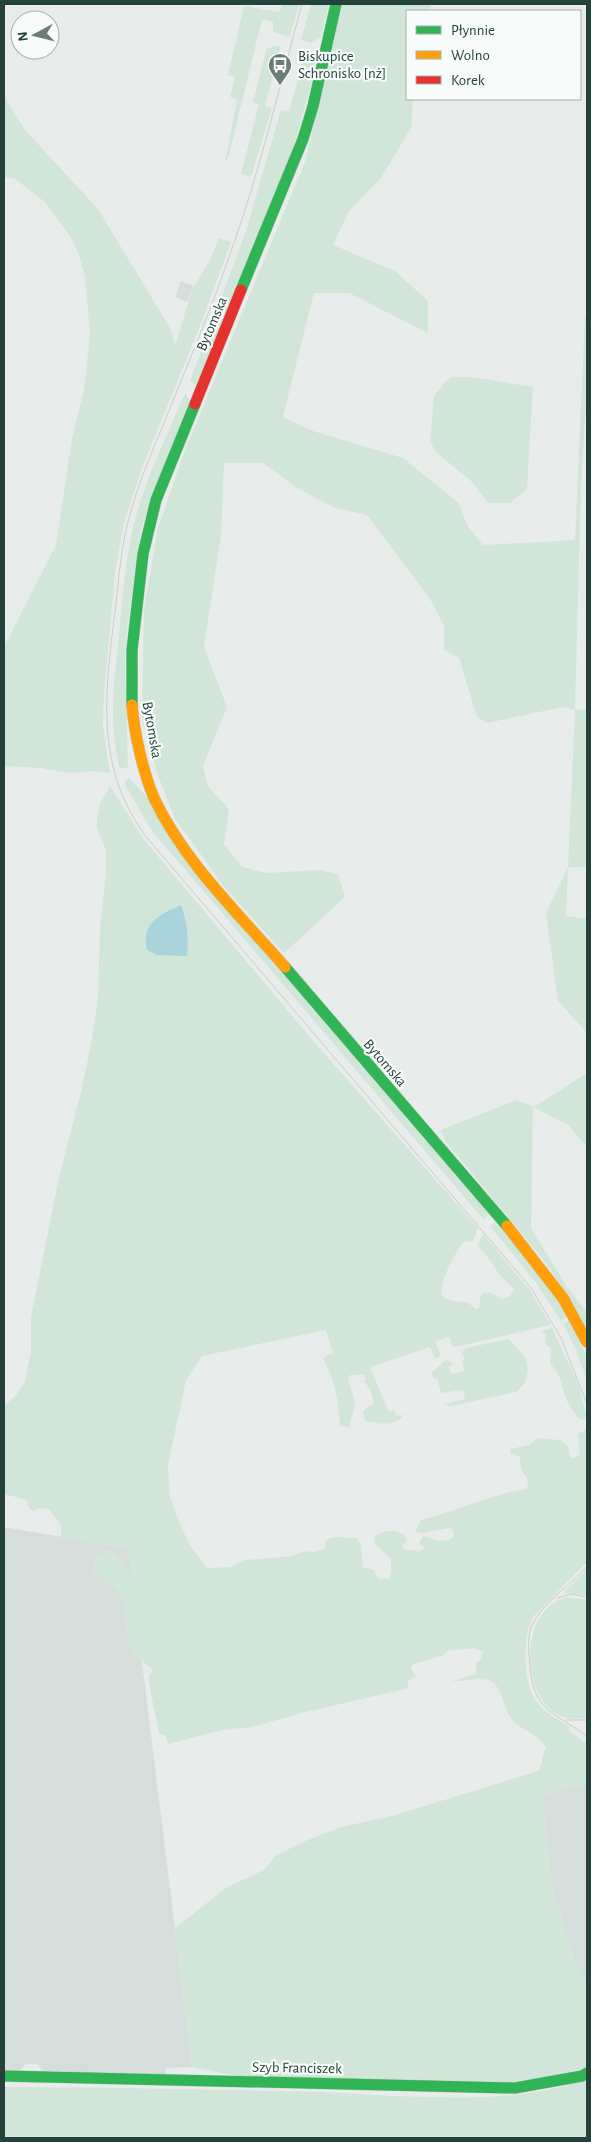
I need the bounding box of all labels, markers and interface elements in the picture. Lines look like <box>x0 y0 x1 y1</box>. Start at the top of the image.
north arrow <box>10 10 60 60</box>
legend <box>406 10 581 100</box>
text: Płynnie <box>451 23 495 38</box>
text: N <box>16 31 31 42</box>
text: Wolno <box>451 48 490 63</box>
place label: Biskupice Schronisko [nż] <box>298 49 386 81</box>
bus stop icon: Biskupice Schronisko [nż] <box>267 52 293 86</box>
text: Korek <box>451 73 485 88</box>
street label: Bytomska <box>194 295 230 353</box>
street label: Bytomska <box>140 700 164 760</box>
street label: Bytomska <box>361 1036 409 1090</box>
street label: Szyb Franciszek <box>252 2060 342 2076</box>

